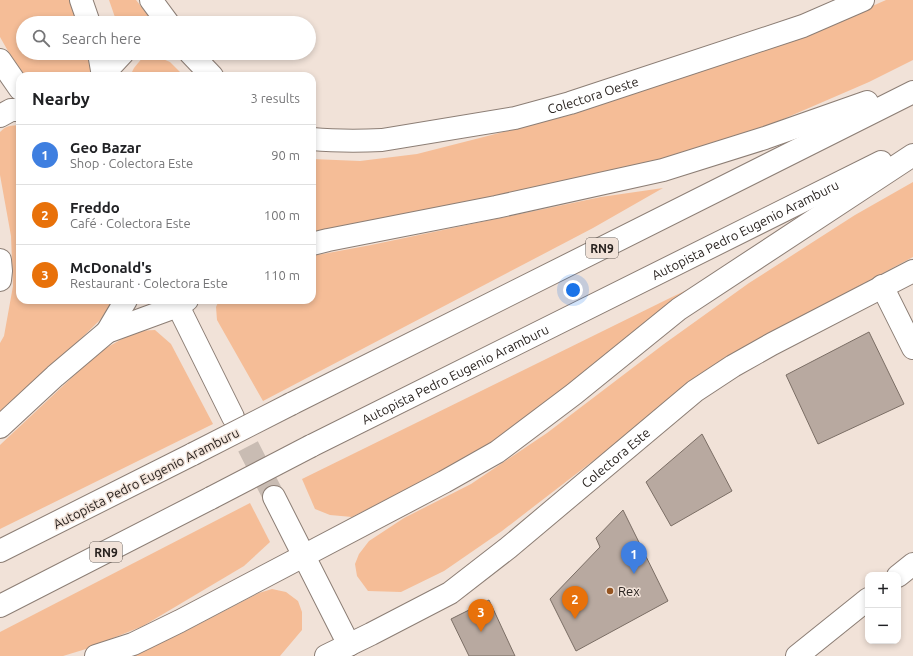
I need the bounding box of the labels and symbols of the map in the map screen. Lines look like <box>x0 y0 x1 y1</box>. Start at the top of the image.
street label: Colectora Oeste <box>546 74 640 116</box>
street label: Autopista Pedro Eugenio Aramburu <box>649 177 841 282</box>
road number: RN9 <box>586 238 618 258</box>
your location <box>563 280 583 300</box>
street label: Autopista Pedro Eugenio Aramburu <box>359 322 551 427</box>
street label: Autopista Pedro Eugenio Aramburu <box>51 425 241 531</box>
street label: Colectora Este <box>579 425 653 490</box>
pin: 1 <box>621 541 647 574</box>
road number: RN9 <box>90 542 122 562</box>
place label: Rex <box>618 584 640 598</box>
pin: 2 <box>562 586 588 619</box>
marker: Rex <box>605 586 615 596</box>
pin: 3 <box>468 599 494 632</box>

